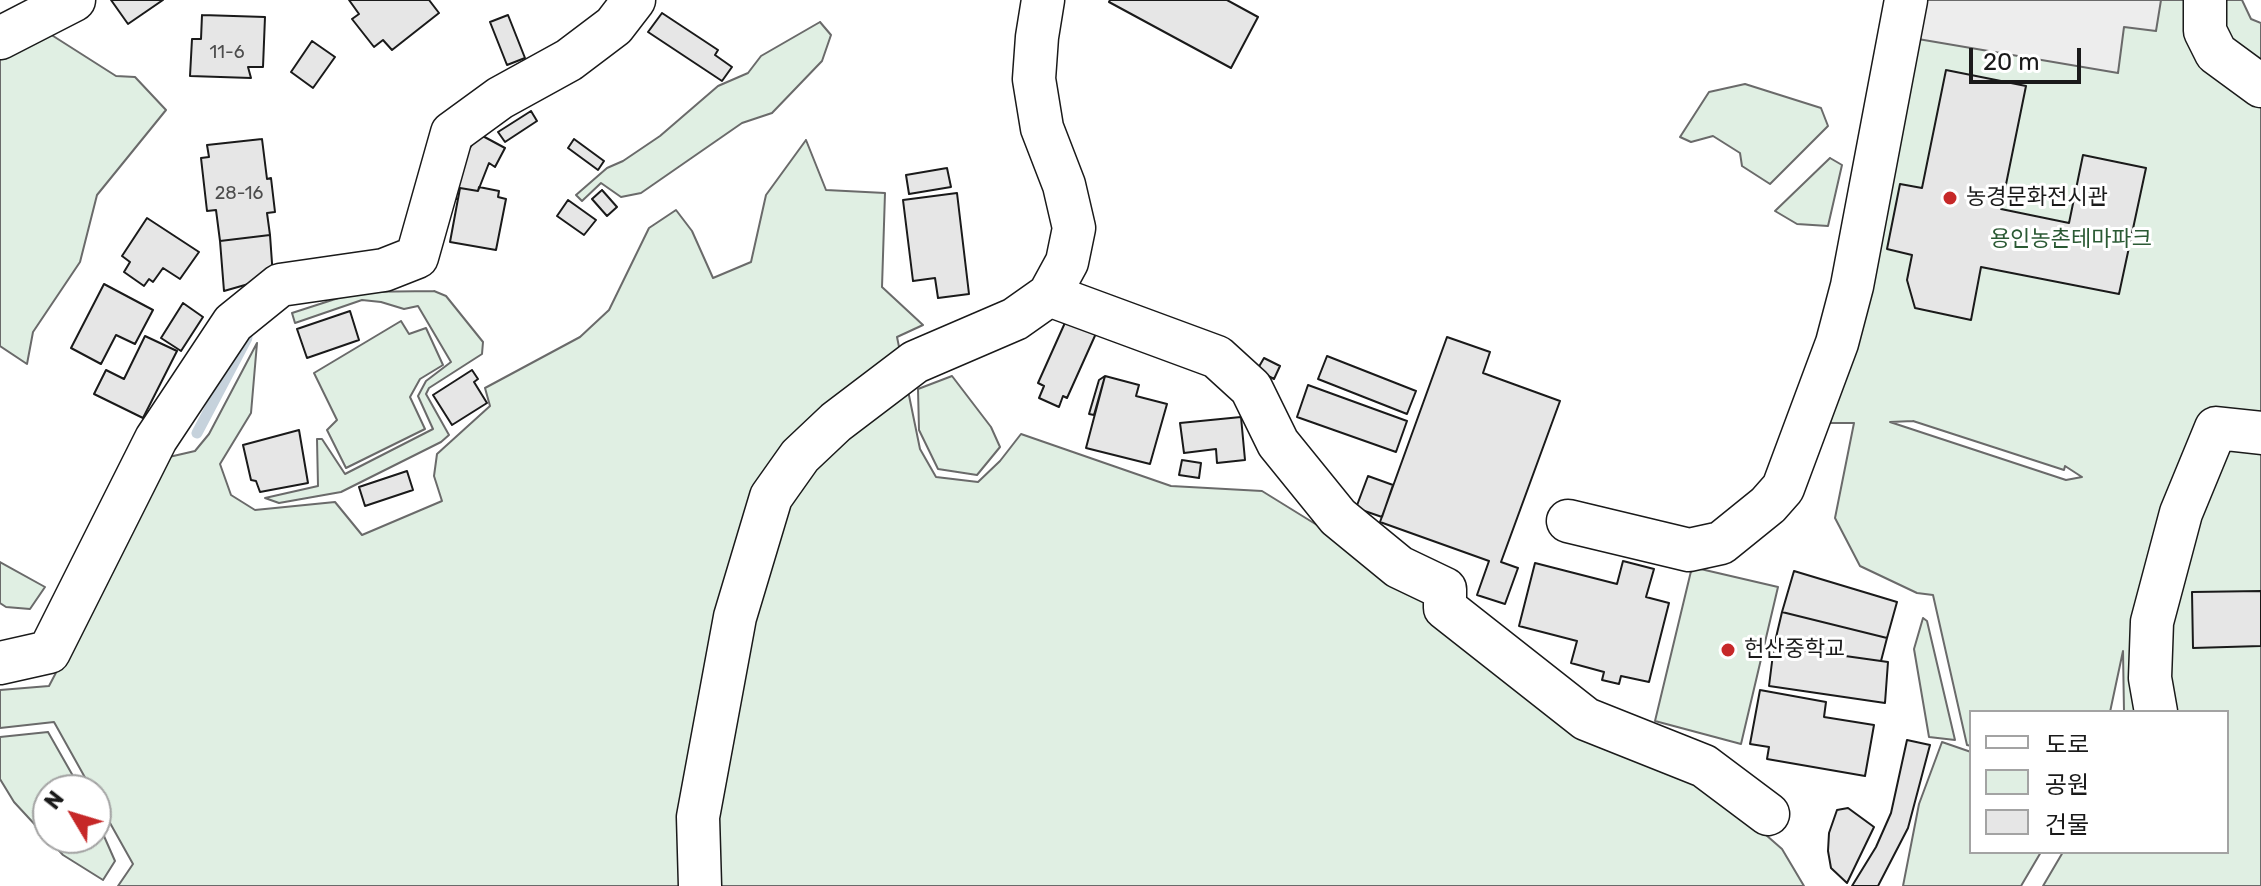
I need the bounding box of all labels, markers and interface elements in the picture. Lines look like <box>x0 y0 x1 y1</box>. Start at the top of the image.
scale bar <box>1973 32 2085 82</box>
house number: 11-6 <box>210 42 244 64</box>
text: 20 m <box>1983 48 2040 76</box>
house number: 28-16 <box>215 183 263 205</box>
place label: 농경문화전시관 <box>1966 185 2108 211</box>
marker: 농경문화전시관 <box>1941 189 1959 207</box>
park label: 용인농촌테마파크 <box>1990 227 2152 253</box>
place label: 헌산중학교 <box>1744 637 1845 663</box>
marker: 헌산중학교 <box>1719 641 1737 659</box>
legend <box>1969 710 2229 854</box>
text: 도로 <box>2045 731 2089 759</box>
text: 공원 <box>2045 771 2089 799</box>
north arrow <box>32 774 112 854</box>
text: N <box>39 786 70 815</box>
text: 건물 <box>2045 811 2089 839</box>

